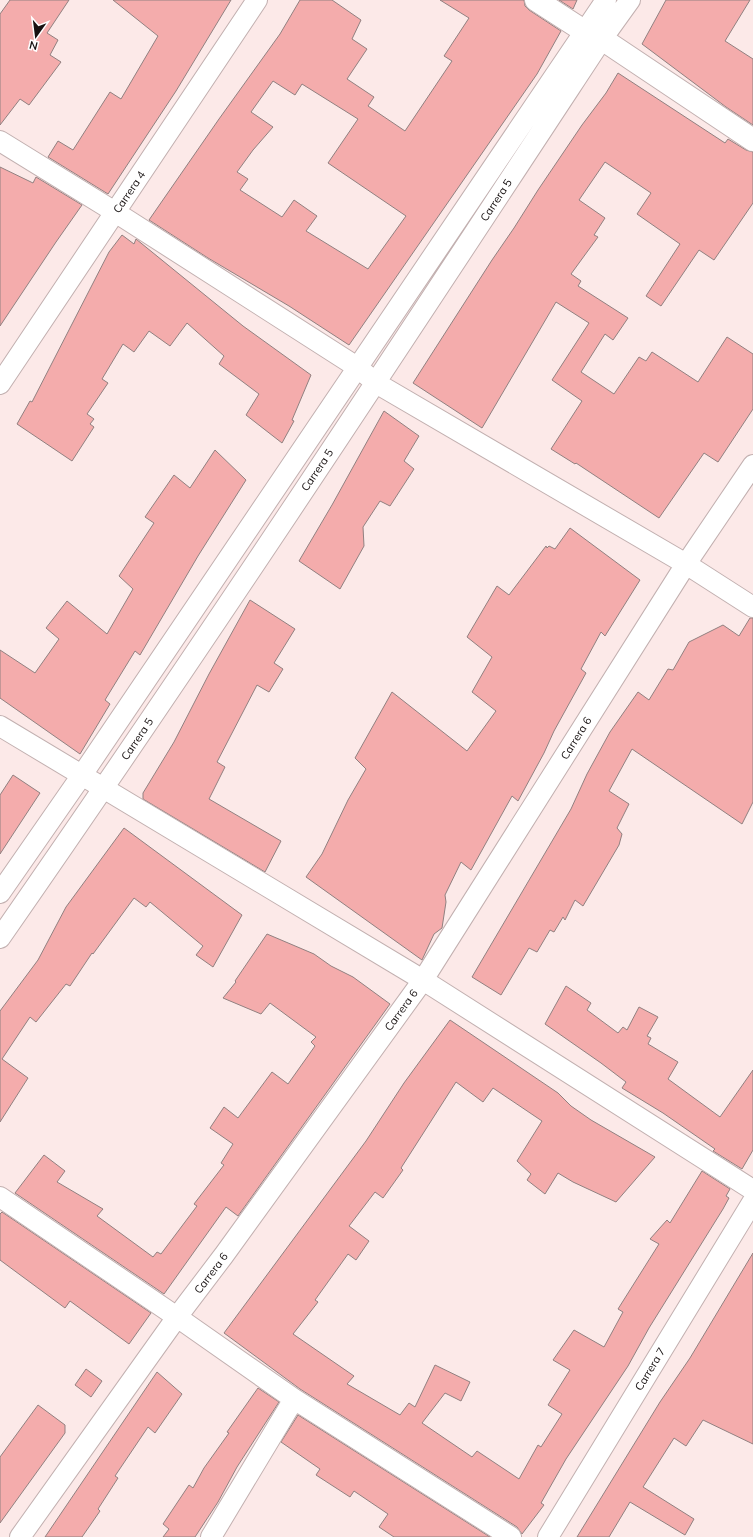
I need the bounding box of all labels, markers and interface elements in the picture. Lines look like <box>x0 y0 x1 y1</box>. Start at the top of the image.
north arrow <box>16 16 56 56</box>
text: N <box>28 38 39 54</box>
street label: Carrera 4 <box>110 168 148 216</box>
street label: Carrera 5 <box>477 176 515 224</box>
street label: Carrera 5 <box>298 446 336 494</box>
street label: Carrera 6 <box>557 714 595 762</box>
street label: Carrera 5 <box>118 715 156 763</box>
street label: Carrera 6 <box>381 986 421 1033</box>
street label: Carrera 6 <box>191 1249 231 1296</box>
street label: Carrera 7 <box>632 1345 668 1393</box>

